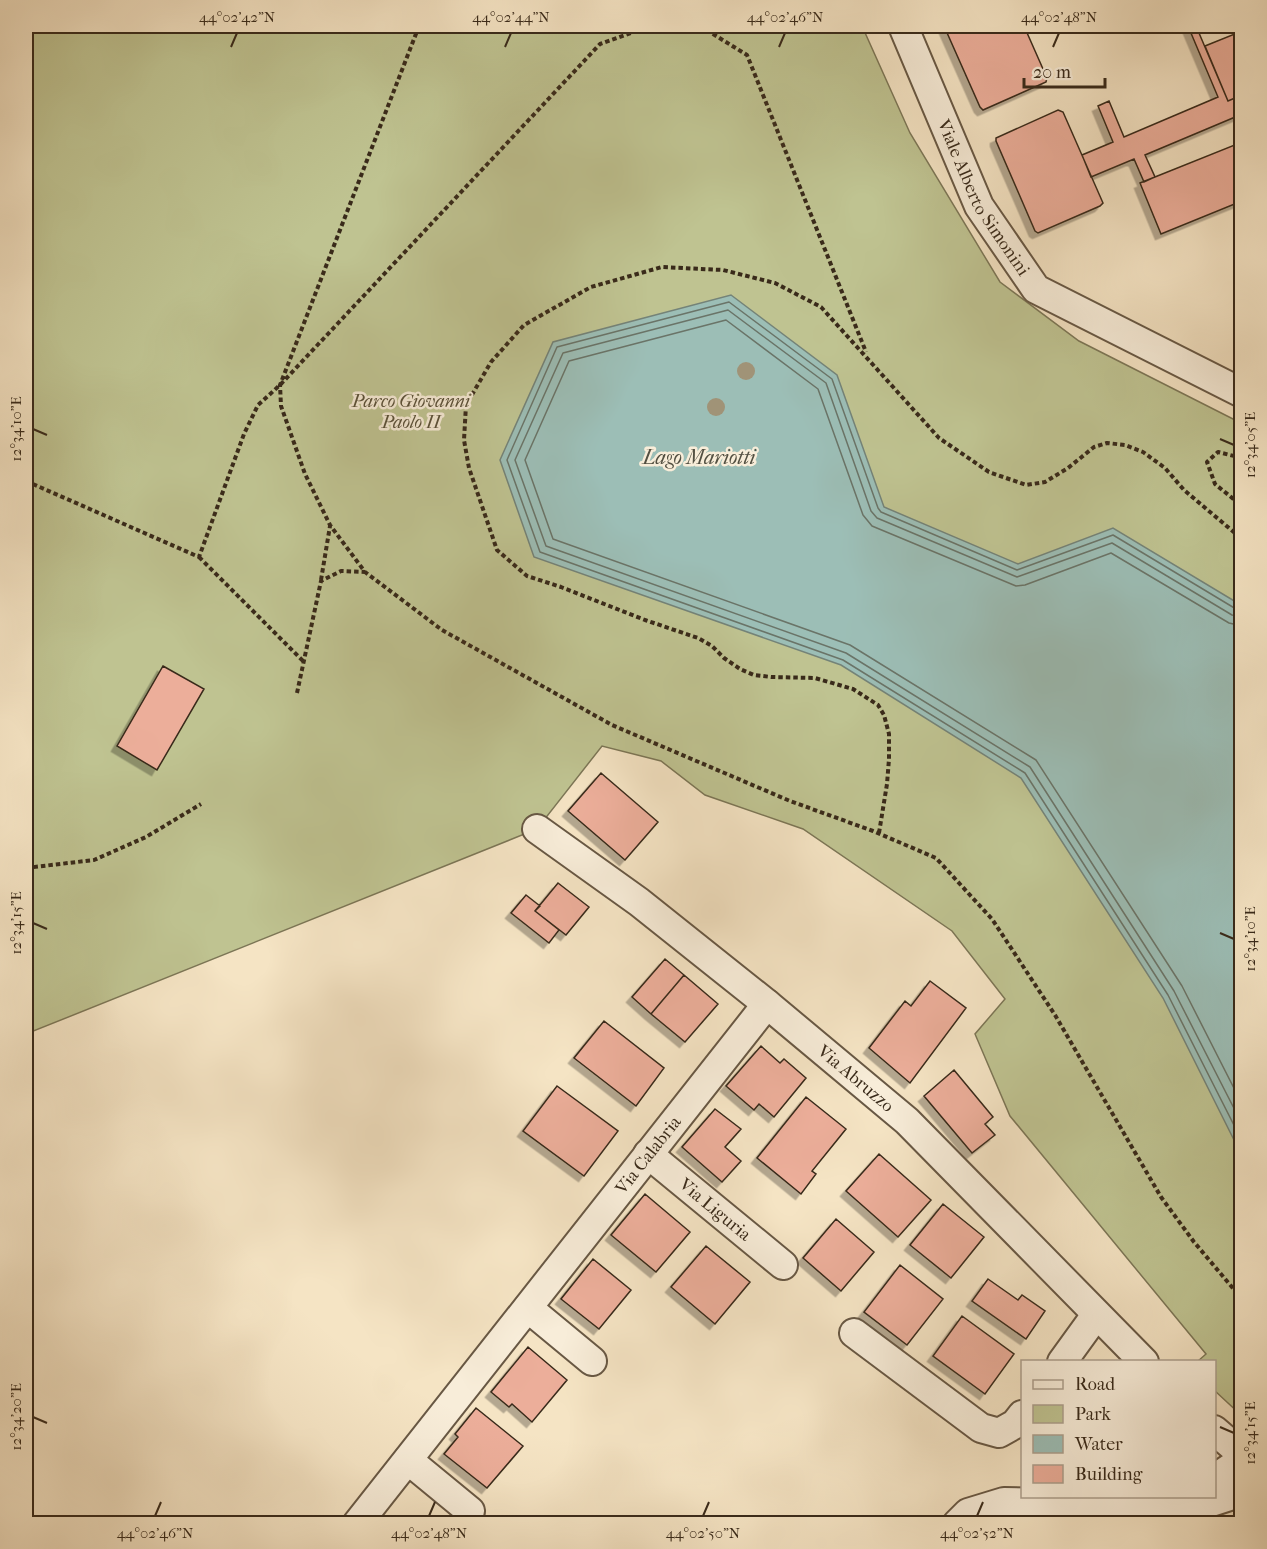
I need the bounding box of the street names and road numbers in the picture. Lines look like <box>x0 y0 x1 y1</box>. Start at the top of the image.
street label: Viale Alberto Simonini <box>933 115 1035 280</box>
street label: Via Abruzzo <box>813 1040 898 1116</box>
street label: Via Calabria <box>610 1111 686 1199</box>
street label: Via Liguria <box>674 1173 756 1245</box>

